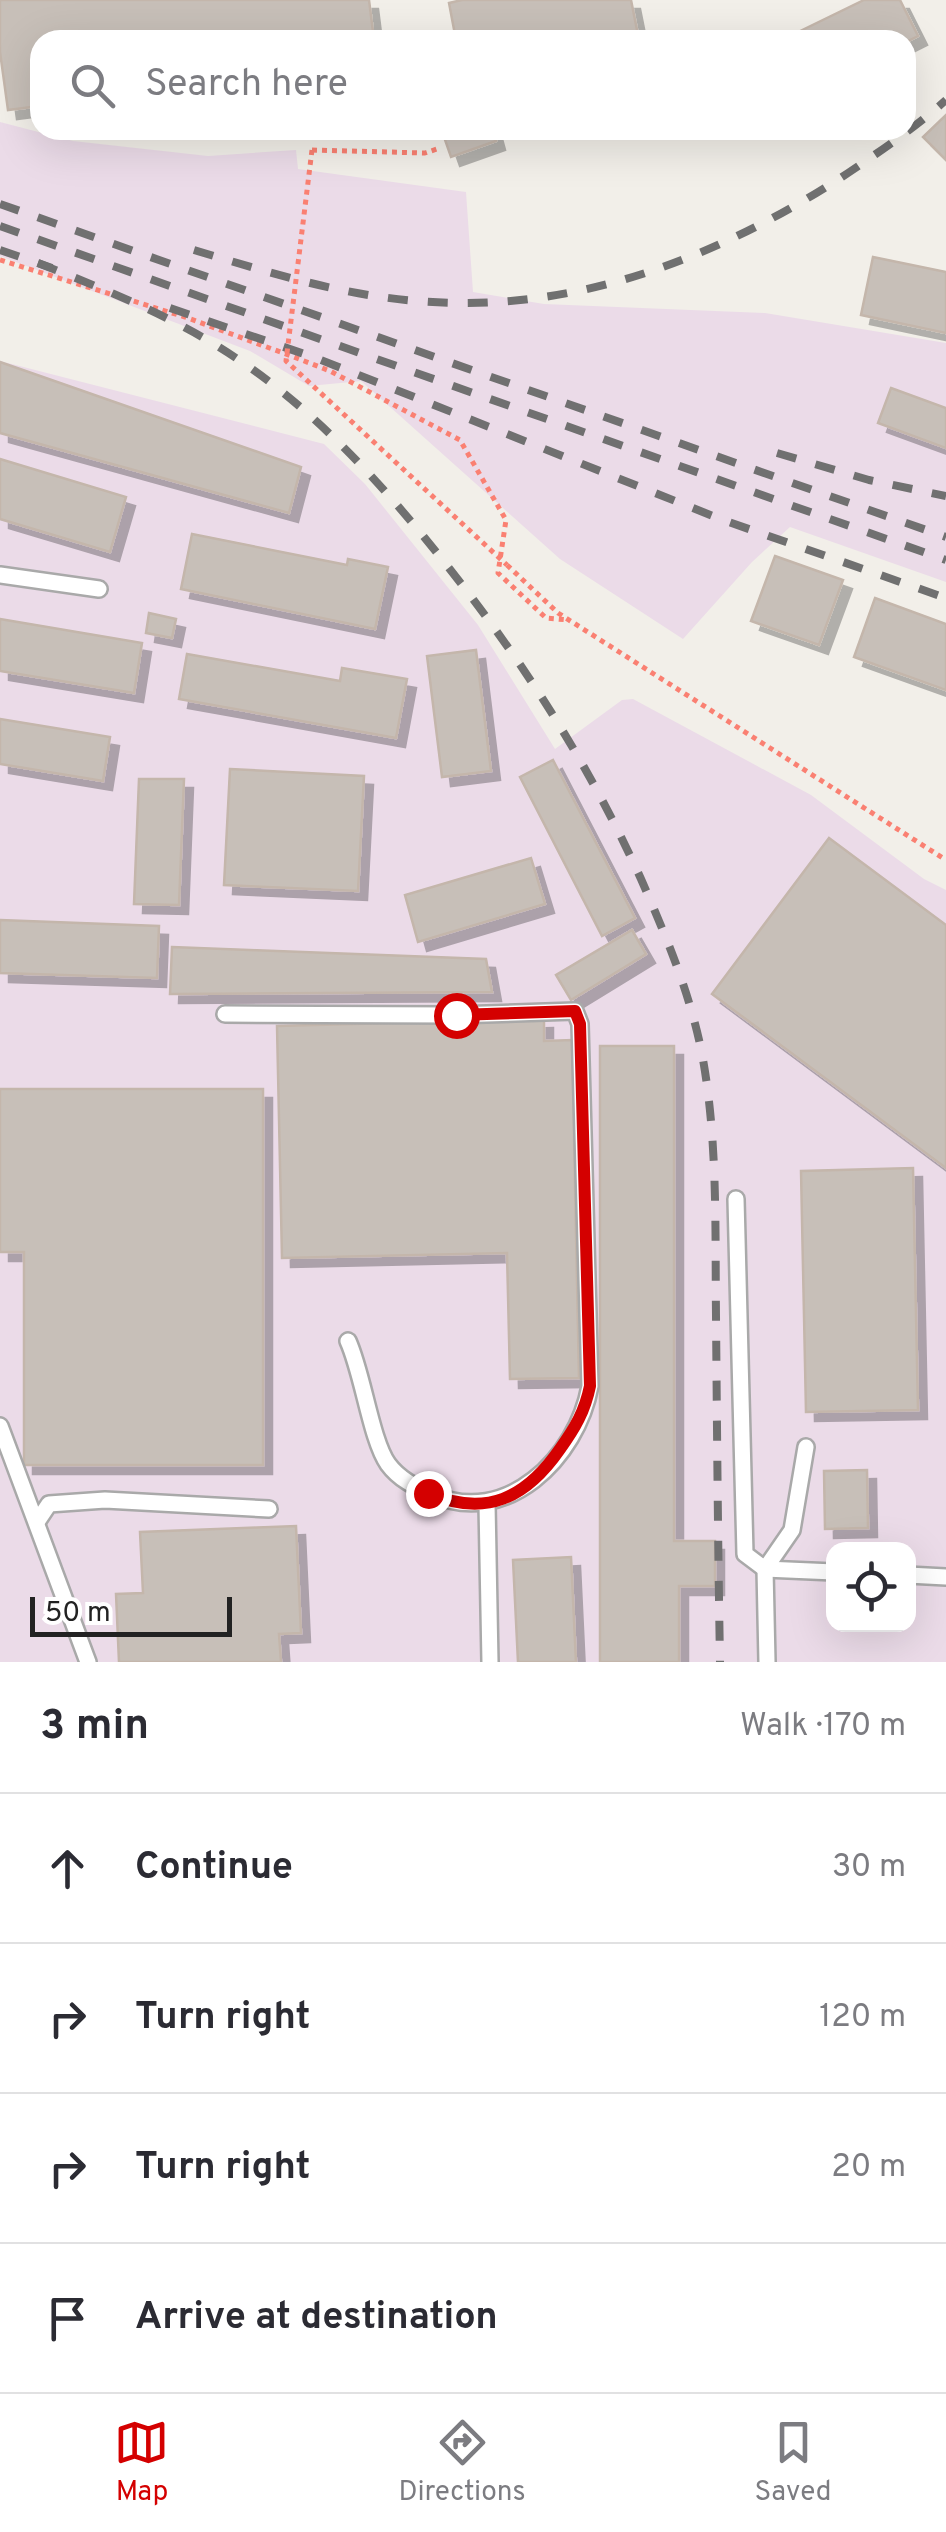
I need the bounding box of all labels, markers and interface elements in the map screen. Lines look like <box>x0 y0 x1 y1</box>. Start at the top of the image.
search box <box>30 30 916 140</box>
icon: search <box>65 58 120 113</box>
text: Search here <box>145 61 348 110</box>
route start <box>434 993 480 1039</box>
route end <box>406 1471 452 1517</box>
map controls <box>826 1542 916 1632</box>
button: locate <box>826 1542 916 1632</box>
scale bar <box>30 1592 232 1636</box>
text: 50 m <box>45 1596 111 1632</box>
text: 3 min <box>40 1701 149 1754</box>
text: Walk · 170 m <box>740 1707 906 1747</box>
icon: ahead <box>40 1841 95 1896</box>
text: Continue <box>135 1844 293 1893</box>
text: 30 m <box>832 1848 906 1888</box>
icon: right <box>40 1991 95 2046</box>
text: Turn right <box>135 1994 310 2043</box>
text: 120 m <box>819 1998 906 2038</box>
icon: right <box>40 2141 95 2196</box>
text: Turn right <box>135 2144 310 2193</box>
text: 20 m <box>831 2148 906 2188</box>
icon: arrive <box>40 2291 95 2346</box>
text: Arrive at destination <box>135 2294 498 2343</box>
tab: Map <box>114 2415 169 2511</box>
tab: Directions <box>398 2415 526 2511</box>
tab: Saved <box>755 2415 832 2511</box>

